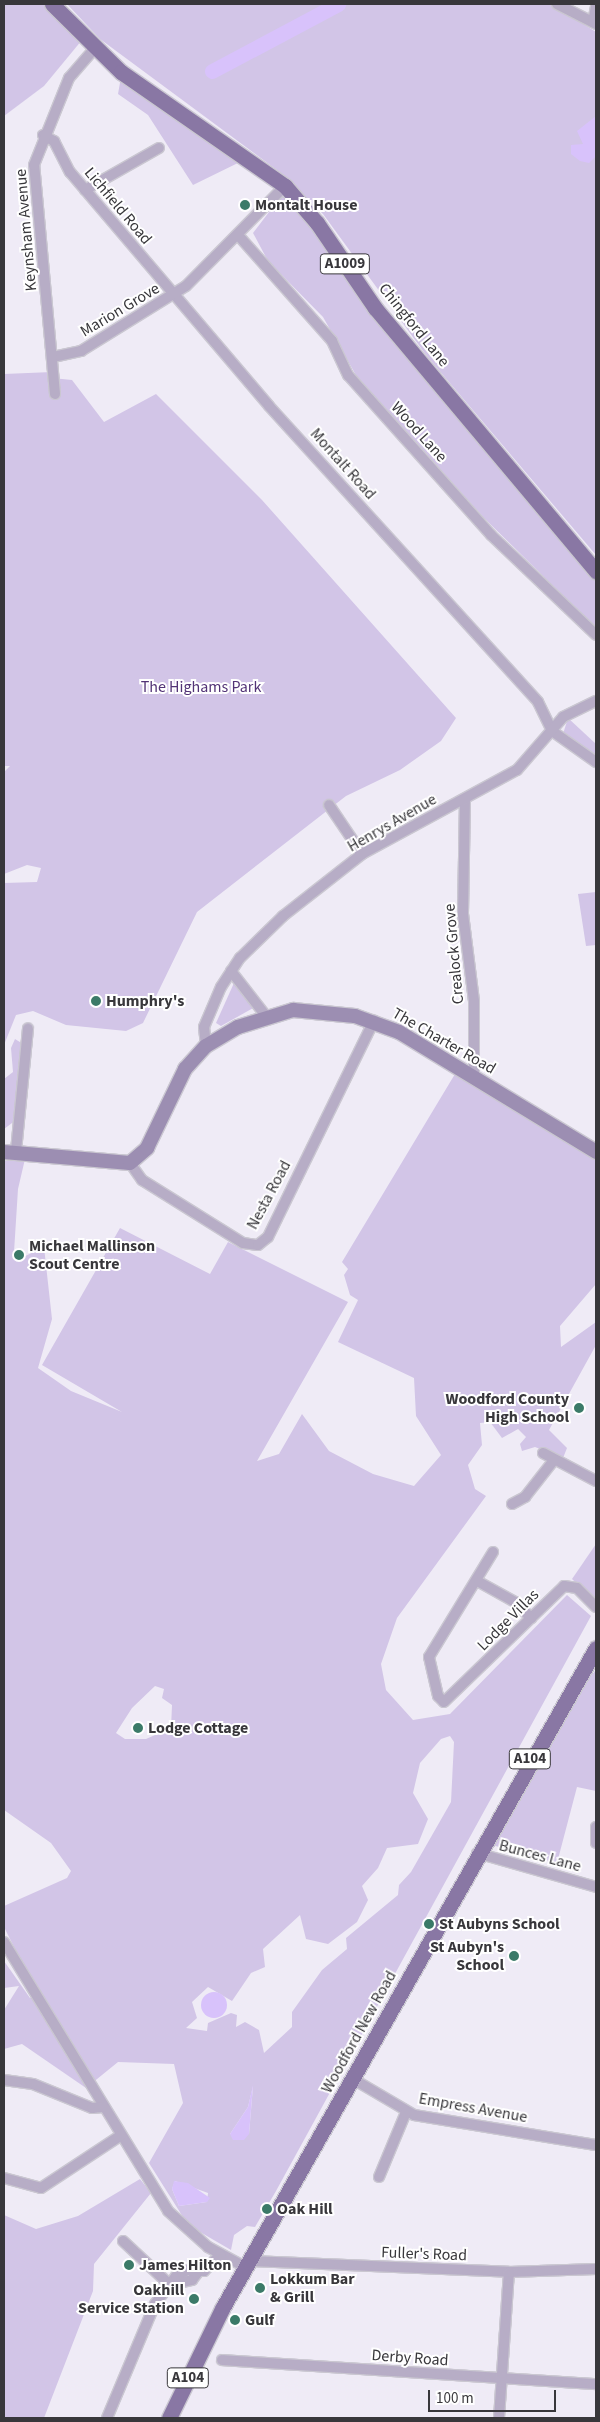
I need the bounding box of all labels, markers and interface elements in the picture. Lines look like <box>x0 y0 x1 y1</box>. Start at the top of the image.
street label: Lichfield Road <box>80 164 156 248</box>
street label: Keynsham Avenue <box>11 168 41 292</box>
place label: Montalt House <box>255 195 357 215</box>
marker: Montalt House <box>239 199 251 211</box>
road number: A1009 <box>319 252 371 276</box>
street label: Marion Grove <box>77 279 163 341</box>
street label: Chingford Lane <box>375 279 453 371</box>
street label: Wood Lane <box>387 398 451 466</box>
street label: Montalt Road <box>306 424 380 504</box>
park label: The Highams Park <box>141 677 261 697</box>
street label: Henrys Avenue <box>344 790 440 856</box>
street label: Crealock Grove <box>440 903 468 1005</box>
place label: Humphry's <box>106 991 184 1011</box>
marker: Humphry's <box>90 995 102 1007</box>
street label: The Charter Road <box>389 1004 499 1078</box>
street label: Nesta Road <box>243 1157 295 1233</box>
place label: Michael Mallinson Scout Centre <box>29 1236 155 1274</box>
marker: Michael Mallinson Scout Centre <box>13 1249 25 1261</box>
place label: Woodford County High School <box>445 1389 569 1427</box>
marker: Woodford County High School <box>573 1402 585 1414</box>
street label: Lodge Villas <box>473 1585 543 1655</box>
place label: Lodge Cottage <box>148 1718 248 1738</box>
marker: Lodge Cottage <box>132 1722 144 1734</box>
road number: A104 <box>509 1746 551 1772</box>
street label: Bunces Lane <box>497 1836 583 1876</box>
place label: St Aubyns School <box>439 1914 560 1934</box>
marker: St Aubyns School <box>423 1918 435 1930</box>
place label: St Aubyn's School <box>430 1937 504 1975</box>
marker: St Aubyn's School <box>508 1950 520 1962</box>
street label: Woodford New Road <box>317 1967 401 2097</box>
street label: Empress Avenue <box>417 2089 529 2127</box>
place label: Oak Hill <box>277 2199 333 2219</box>
marker: Oak Hill <box>261 2203 273 2215</box>
street label: Fuller's Road <box>381 2243 467 2265</box>
place label: James Hilton <box>139 2255 232 2275</box>
marker: James Hilton <box>123 2259 135 2271</box>
place label: Lokkum Bar & Grill <box>270 2269 355 2307</box>
place label: Oakhill Service Station <box>78 2280 184 2318</box>
marker: Lokkum Bar & Grill <box>254 2282 266 2294</box>
marker: Oakhill Service Station <box>188 2293 200 2305</box>
place label: Gulf <box>245 2310 274 2330</box>
marker: Gulf <box>229 2314 241 2326</box>
street label: Derby Road <box>371 2346 449 2370</box>
road number: A104 <box>167 2366 209 2390</box>
scale bar <box>430 2380 558 2412</box>
text: 100 m <box>436 2388 474 2409</box>

